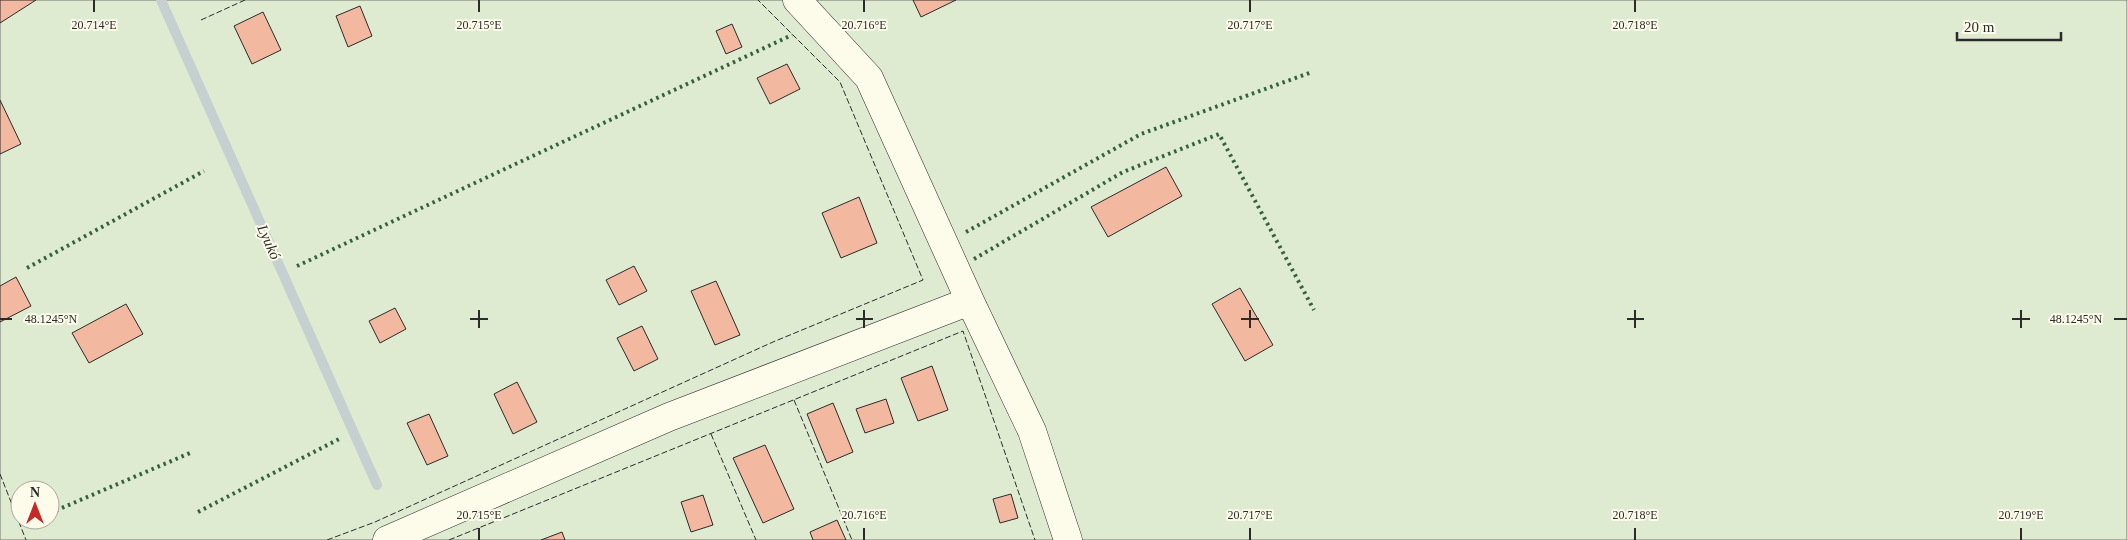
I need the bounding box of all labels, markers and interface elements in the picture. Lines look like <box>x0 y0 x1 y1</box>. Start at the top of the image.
scale bar <box>1957 10 2061 42</box>
text: 20.714°E <box>71 18 117 32</box>
text: 20.715°E <box>456 18 502 32</box>
text: 20.716°E <box>841 18 887 32</box>
text: 20.717°E <box>1227 18 1273 32</box>
text: 20.718°E <box>1612 18 1658 32</box>
text: 20 m <box>1964 19 1995 35</box>
water label: Lyukó <box>254 221 284 262</box>
text: 48.1245°N <box>25 312 78 326</box>
text: 48.1245°N <box>2050 312 2103 326</box>
north arrow <box>10 480 60 530</box>
text: N <box>30 485 40 500</box>
text: 20.715°E <box>456 508 502 522</box>
text: 20.716°E <box>841 508 887 522</box>
text: 20.717°E <box>1227 508 1273 522</box>
text: 20.718°E <box>1612 508 1658 522</box>
text: 20.719°E <box>1998 508 2044 522</box>

